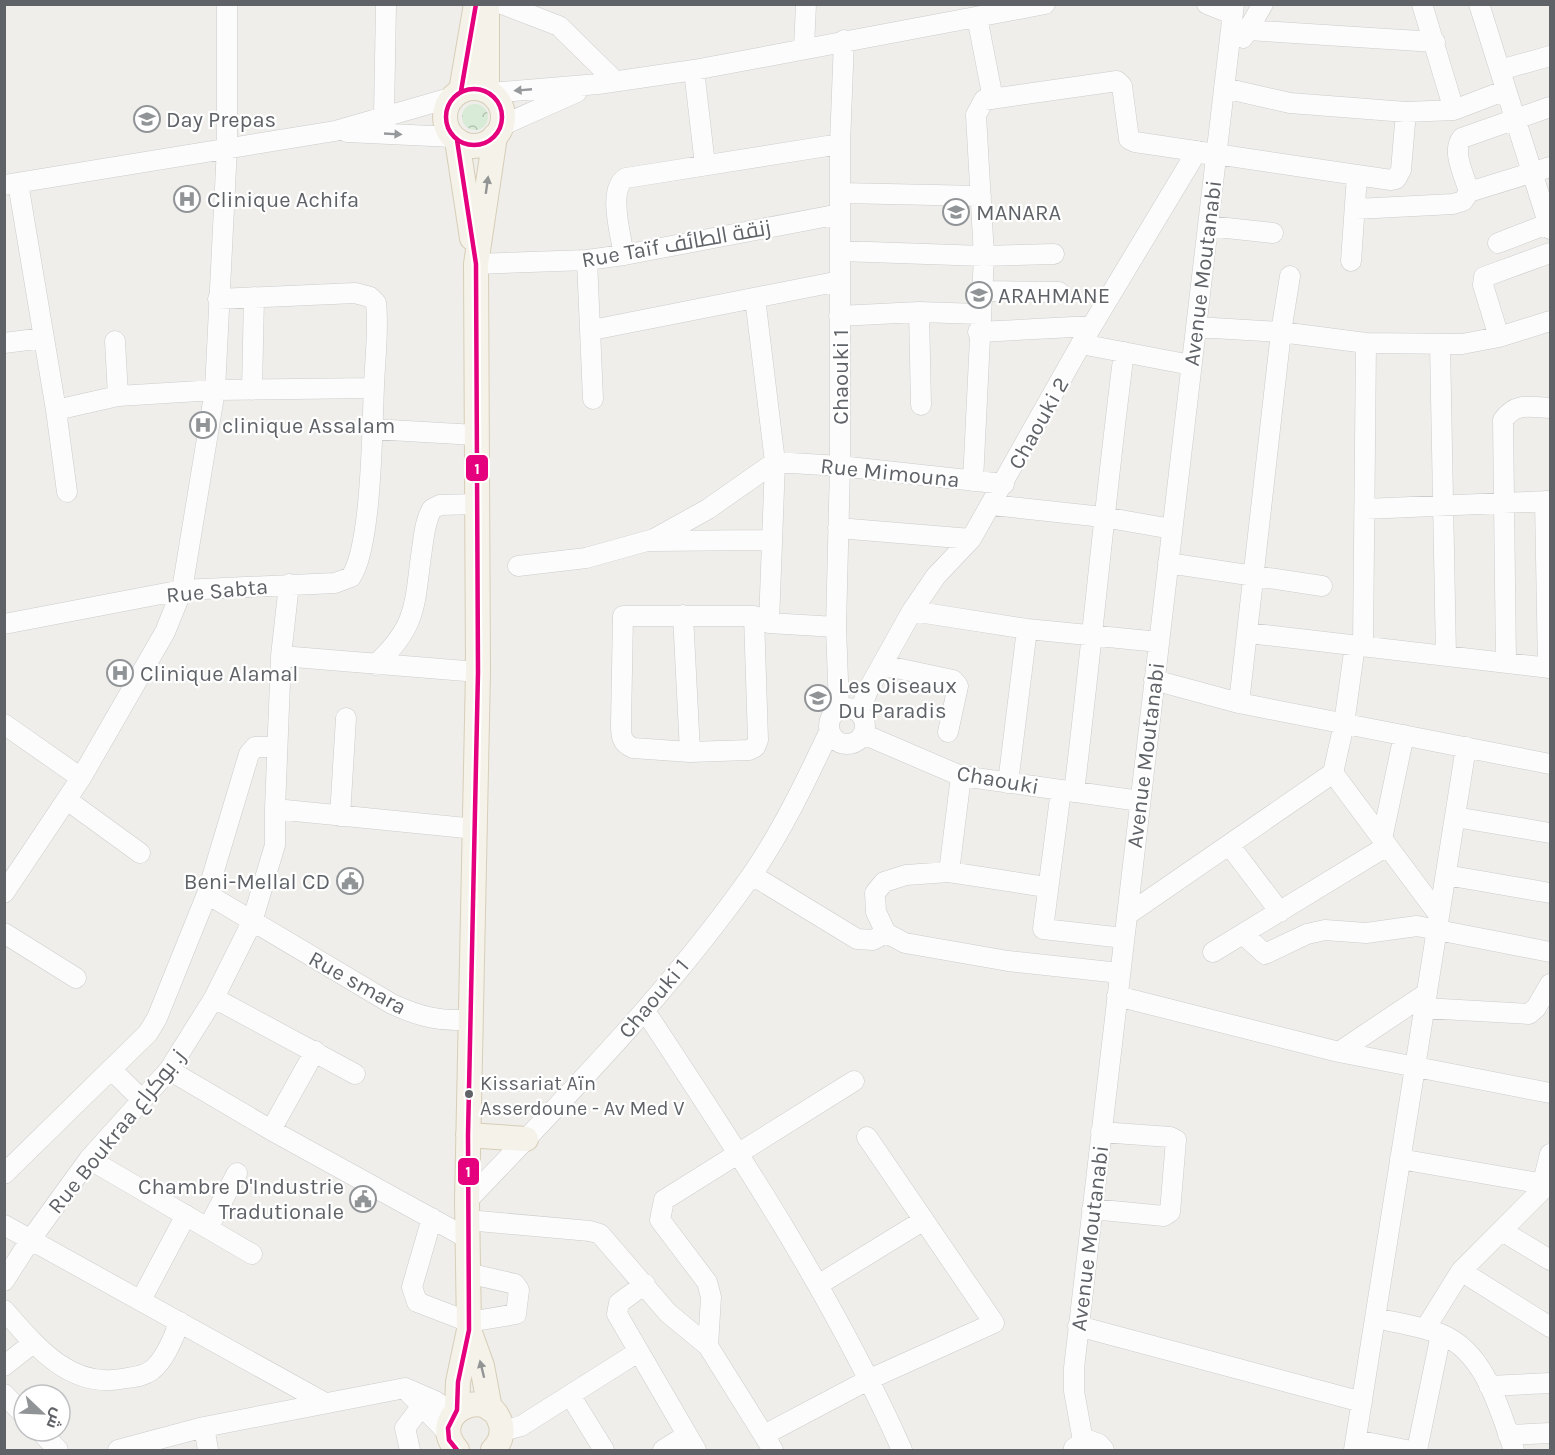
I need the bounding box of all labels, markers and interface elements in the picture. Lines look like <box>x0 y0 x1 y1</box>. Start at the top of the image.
one-way arrow <box>514 85 533 95</box>
school or university icon: Day Prepas <box>132 104 162 134</box>
place label: Day Prepas <box>166 107 276 133</box>
one-way arrow <box>384 129 403 138</box>
one-way arrow <box>483 175 492 194</box>
street label: Avenue Moutanabi <box>1179 179 1227 367</box>
hospital icon: Clinique Achifa <box>172 184 202 214</box>
place label: Clinique Achifa <box>207 187 359 213</box>
school or university icon: MANARA <box>941 197 971 227</box>
place label: MANARA <box>976 200 1061 226</box>
street label: Rue Taïf زنقة الطائف <box>580 215 773 273</box>
school or university icon: ARAHMANE <box>964 280 994 310</box>
place label: ARAHMANE <box>998 283 1110 309</box>
street label: Chaouki 1 <box>828 329 854 425</box>
street label: Chaouki 2 <box>1003 373 1075 474</box>
hospital icon: clinique Assalam <box>188 410 218 440</box>
place label: clinique Assalam <box>222 413 395 439</box>
street label: Rue Mimouna <box>819 453 961 493</box>
line badge: 1 <box>465 454 489 482</box>
text: 1 <box>474 459 480 478</box>
street label: Rue Sabta <box>165 574 269 608</box>
hospital icon: Clinique Alamal <box>105 658 135 688</box>
place label: Clinique Alamal <box>140 661 299 687</box>
street label: Avenue Moutanabi <box>1122 661 1170 849</box>
place label: Les Oiseaux Du Paradis <box>838 673 957 724</box>
school or university icon: Les Oiseaux Du Paradis <box>803 683 833 713</box>
street label: Chaouki <box>955 760 1041 800</box>
public building icon: Beni-Mellal CD <box>335 866 365 896</box>
place label: Beni-Mellal CD <box>184 869 330 895</box>
street label: Rue smara <box>304 945 411 1020</box>
street label: Chaouki 1 <box>613 954 694 1044</box>
street label: Rue Boukraa ز. بوكراع <box>42 1044 192 1220</box>
place label: Kissariat Aïn Asserdoune - Av Med V <box>480 1072 685 1120</box>
marker: Kissariat Aïn Asserdoune - Av Med V <box>463 1088 475 1100</box>
street label: Avenue Moutanabi <box>1066 1144 1114 1332</box>
line badge: 1 <box>457 1157 480 1186</box>
text: 1 <box>465 1162 471 1181</box>
place label: Chambre D'Industrie Tradutionale <box>138 1174 344 1225</box>
public building icon: Chambre D'Industrie Tradutionale <box>348 1184 378 1214</box>
one-way arrow <box>477 1360 486 1378</box>
north arrow <box>12 1383 72 1443</box>
text: ش <box>43 1406 68 1432</box>

